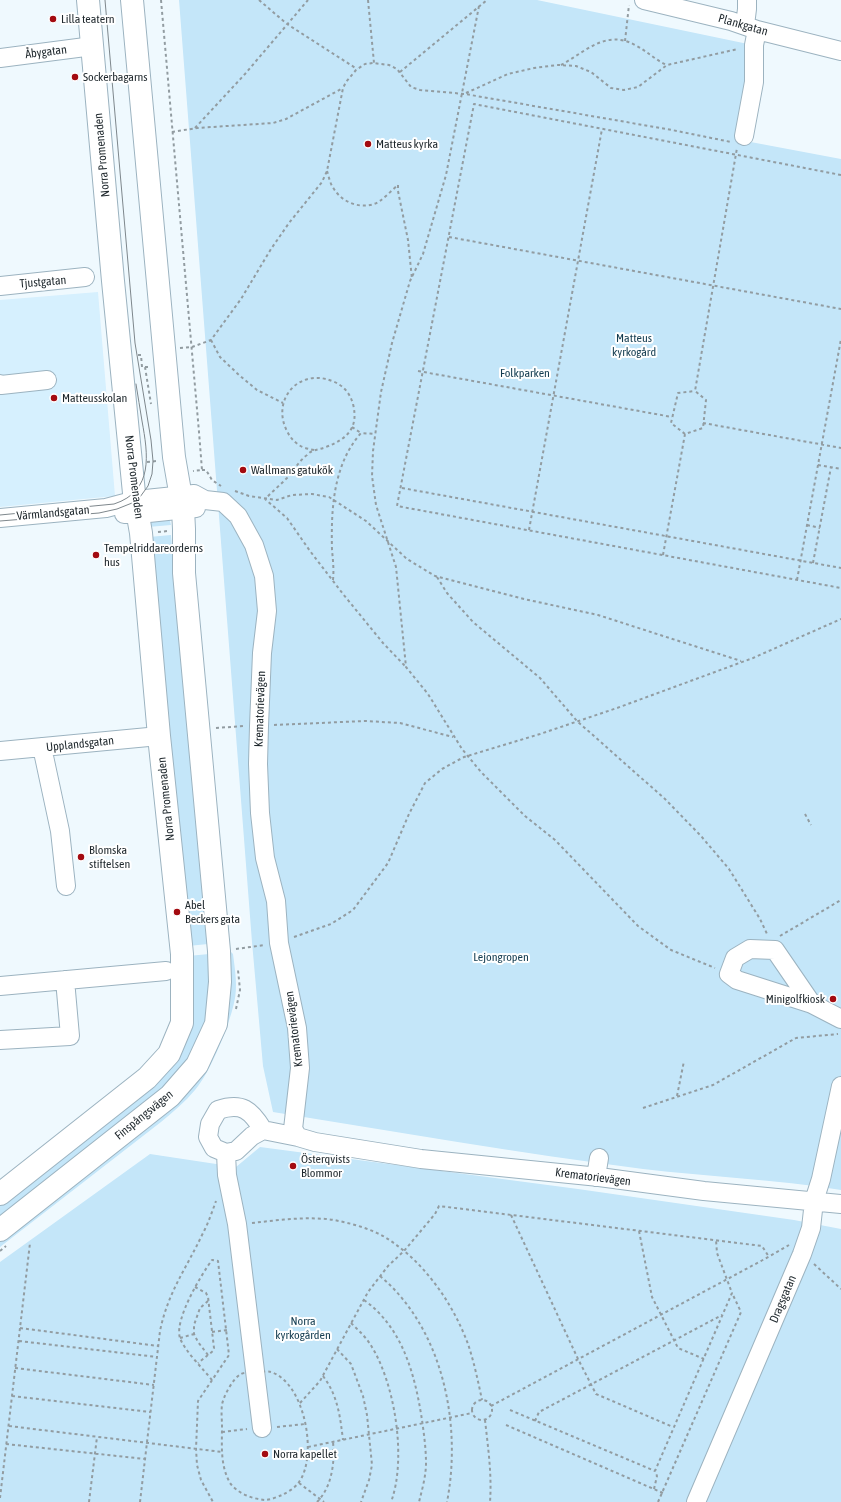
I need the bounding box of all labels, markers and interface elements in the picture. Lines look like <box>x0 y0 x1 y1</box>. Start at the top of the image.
street label: Plankgatan <box>716 11 770 39</box>
place label: Lilla teatern <box>61 12 114 26</box>
marker: Lilla teatern <box>48 14 58 24</box>
street label: Åbygatan <box>24 42 68 62</box>
place label: Sockerbagarns <box>83 70 148 84</box>
marker: Sockerbagarns <box>70 72 80 82</box>
street label: Norra Promenaden <box>91 112 113 198</box>
place label: Matteus kyrka <box>376 137 438 151</box>
marker: Matteus kyrka <box>363 139 373 149</box>
street label: Tjustgatan <box>19 273 67 291</box>
park label: Matteus kyrkogård <box>612 331 656 359</box>
park label: Folkparken <box>500 366 550 380</box>
place label: Matteusskolan <box>62 391 127 405</box>
marker: Matteusskolan <box>49 393 59 403</box>
street label: Norra Promenaden <box>122 434 146 520</box>
place label: Wallmans gatukök <box>251 463 333 477</box>
marker: Wallmans gatukök <box>238 465 248 475</box>
street label: Värmlandsgatan <box>16 503 90 523</box>
place label: Tempelriddareorderns hus <box>104 541 203 569</box>
marker: Tempelriddareorderns hus <box>91 550 101 560</box>
street label: Krematorievägen <box>251 671 269 747</box>
street label: Upplandsgatan <box>45 733 115 755</box>
street label: Norra Promenaden <box>154 756 178 842</box>
place label: Blomska stiftelsen <box>89 843 130 871</box>
marker: Blomska stiftelsen <box>76 852 86 862</box>
place label: Abel Beckers gata <box>185 898 240 926</box>
marker: Abel Beckers gata <box>172 907 182 917</box>
park label: Lejongropen <box>473 950 529 964</box>
street label: Krematorievägen <box>282 990 306 1068</box>
place label: Minigolfkiosk <box>766 992 825 1006</box>
marker: Minigolfkiosk <box>828 994 838 1004</box>
street label: Finspångsvägen <box>112 1087 176 1143</box>
place label: Österqvists Blommor <box>301 1152 350 1180</box>
marker: Österqvists Blommor <box>288 1161 298 1171</box>
street label: Krematorievägen <box>554 1165 632 1189</box>
street label: Dragsgatan <box>767 1273 799 1325</box>
park label: Norra kyrkogården <box>275 1314 331 1342</box>
place label: Norra kapellet <box>273 1447 337 1461</box>
marker: Norra kapellet <box>260 1449 270 1459</box>

